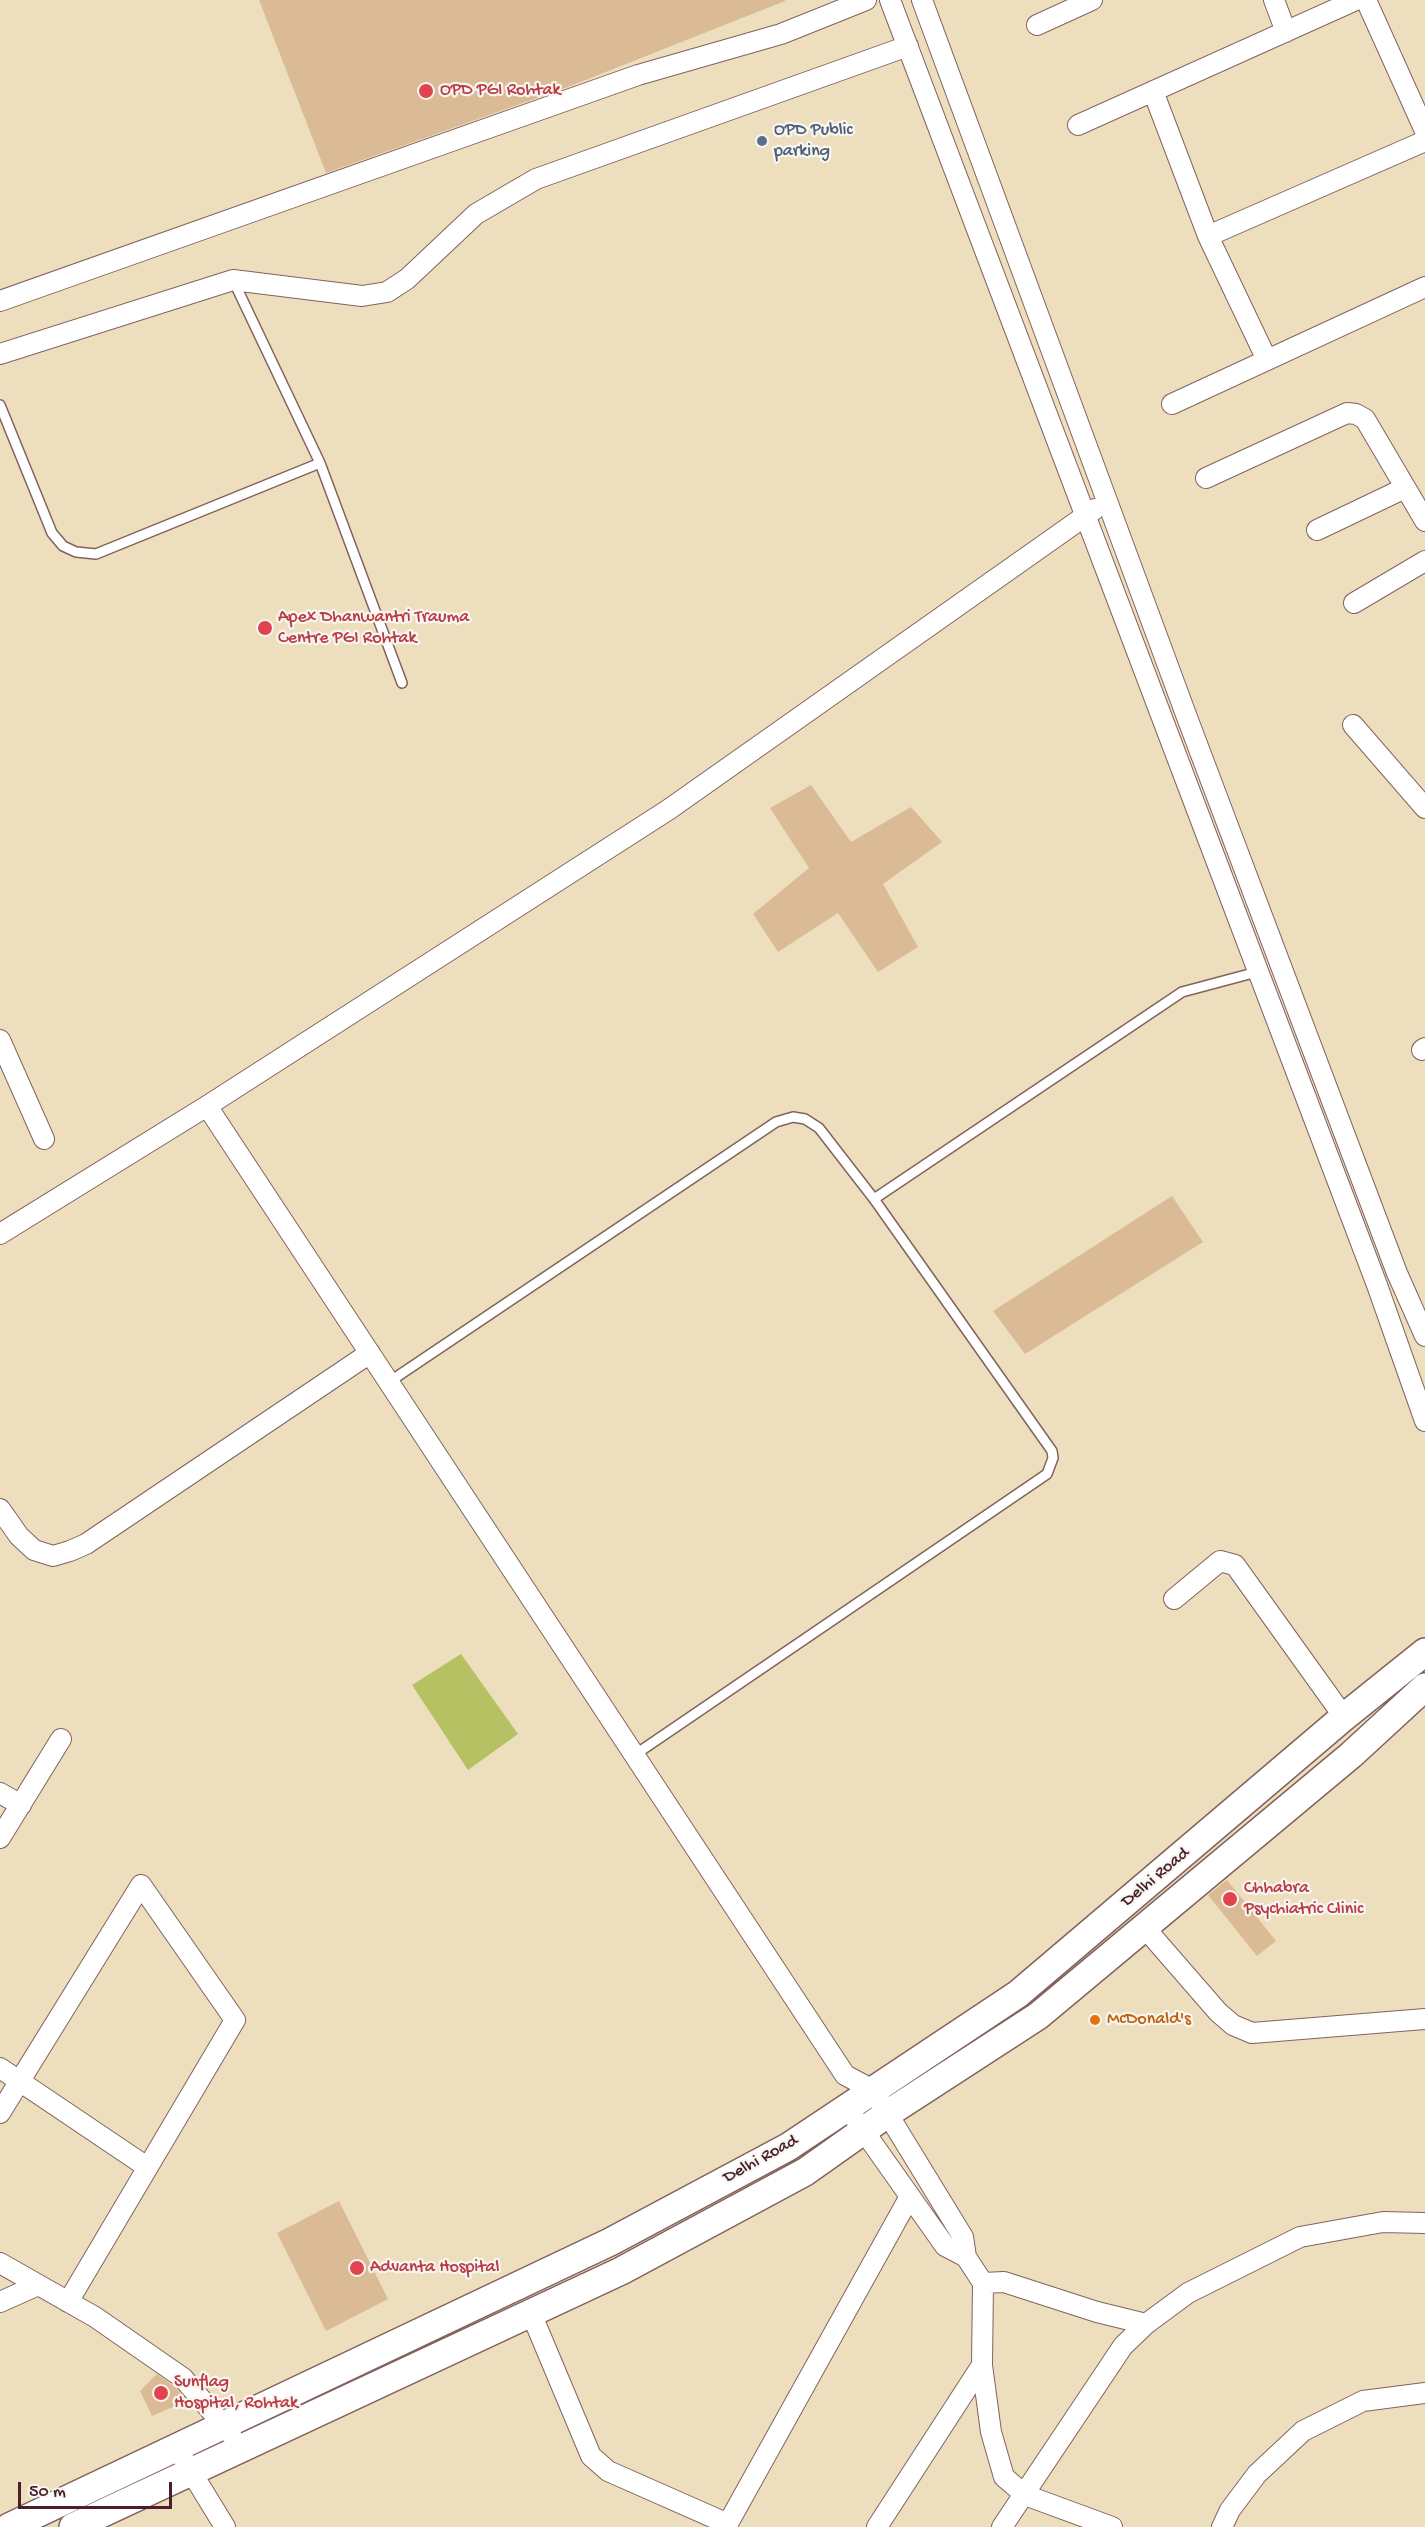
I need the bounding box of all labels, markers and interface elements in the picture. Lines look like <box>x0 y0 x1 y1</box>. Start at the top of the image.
place label: OPD PGI Rohtak <box>440 80 560 102</box>
marker: OPD PGI Rohtak <box>417 82 435 100</box>
place label: OPD Public parking <box>774 120 853 162</box>
marker: OPD Public parking <box>755 134 769 148</box>
place label: Apex Dhanwantri Trauma Centre PGI Rohtak <box>278 607 469 650</box>
marker: Apex Dhanwantri Trauma Centre PGI Rohtak <box>256 619 274 637</box>
street label: Delhi Road <box>1118 1843 1194 1913</box>
place label: Chhabra Psychiatric Clinic <box>1244 1878 1363 1920</box>
marker: Chhabra Psychiatric Clinic <box>1221 1890 1239 1908</box>
place label: McDonald's <box>1107 2009 1191 2031</box>
marker: McDonald's <box>1088 2013 1102 2027</box>
street label: Delhi Road <box>720 2131 802 2189</box>
place label: Advanta Hospital <box>370 2257 500 2279</box>
marker: Advanta Hospital <box>348 2259 366 2277</box>
place label: Sunflag Hospital, Rohtak <box>174 2372 298 2414</box>
marker: Sunflag Hospital, Rohtak <box>152 2384 170 2402</box>
scale bar <box>21 2470 176 2508</box>
text: 50 m <box>29 2482 66 2503</box>

